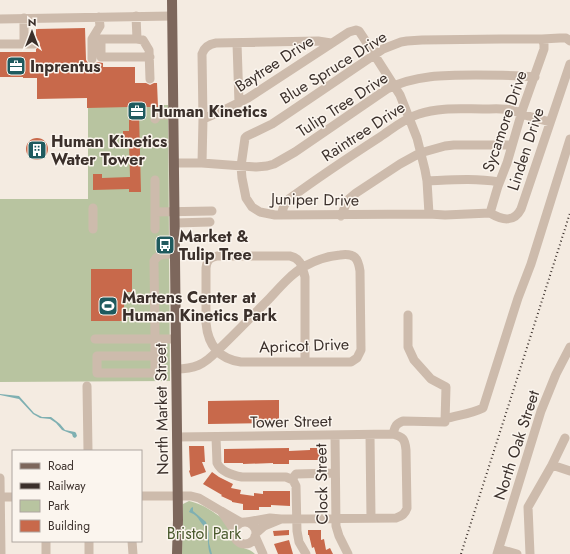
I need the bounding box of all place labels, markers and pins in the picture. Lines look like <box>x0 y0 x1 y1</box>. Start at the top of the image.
office icon: Inprentus <box>5 55 27 77</box>
place label: Inprentus <box>30 55 100 78</box>
office icon: Human Kinetics <box>126 100 148 122</box>
place label: Human Kinetics <box>151 100 267 123</box>
place label: Human Kinetics Water Tower <box>51 130 167 171</box>
building icon: Human Kinetics Water Tower <box>26 139 48 161</box>
place label: Market & Tulip Tree <box>179 225 252 266</box>
bus stop icon: Market & Tulip Tree <box>154 234 176 256</box>
place label: Martens Center at Human Kinetics Park <box>122 286 278 327</box>
sports icon: Martens Center at Human Kinetics Park <box>97 295 119 317</box>

